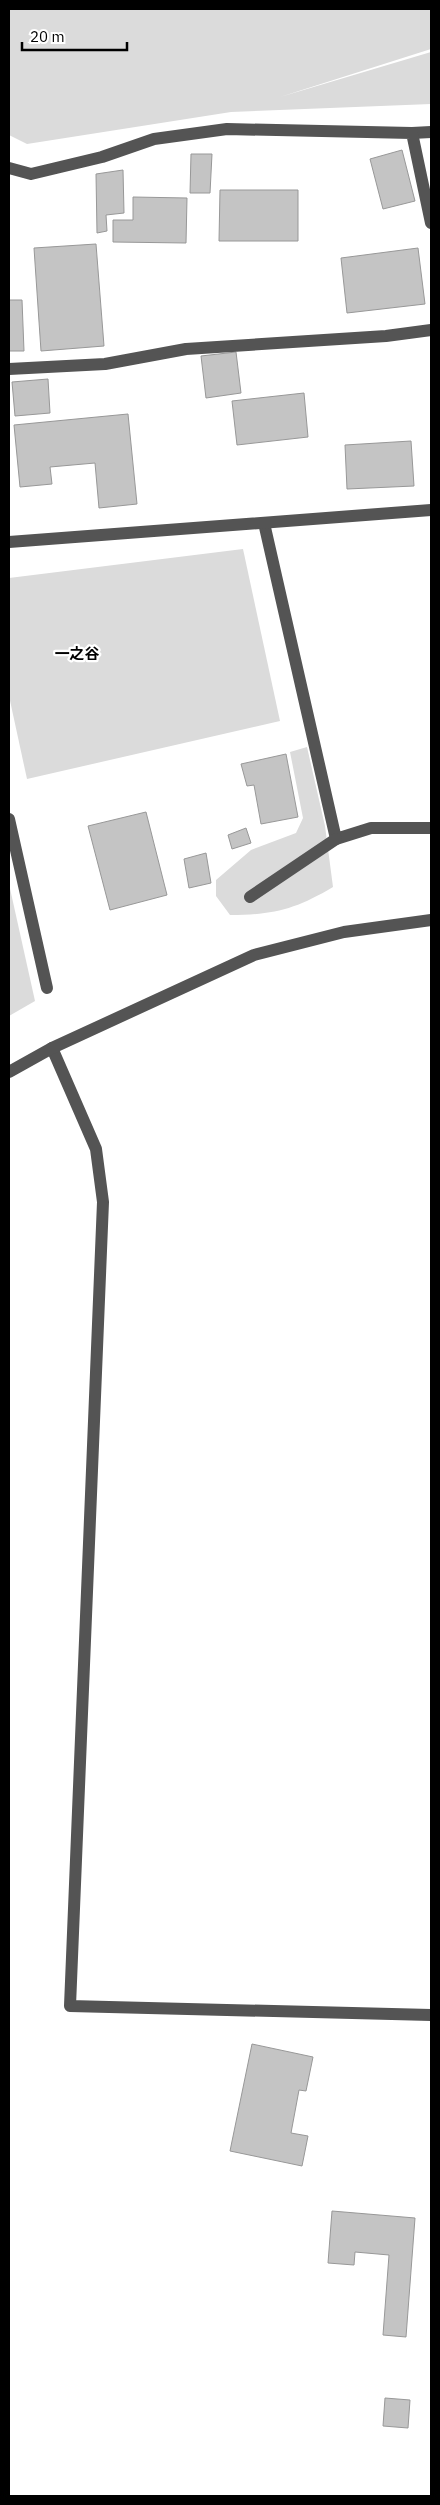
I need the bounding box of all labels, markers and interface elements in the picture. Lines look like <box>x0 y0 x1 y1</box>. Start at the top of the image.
scale bar <box>22 20 128 52</box>
text: 20 m <box>30 27 65 46</box>
district label: 一之谷 <box>54 644 100 663</box>

